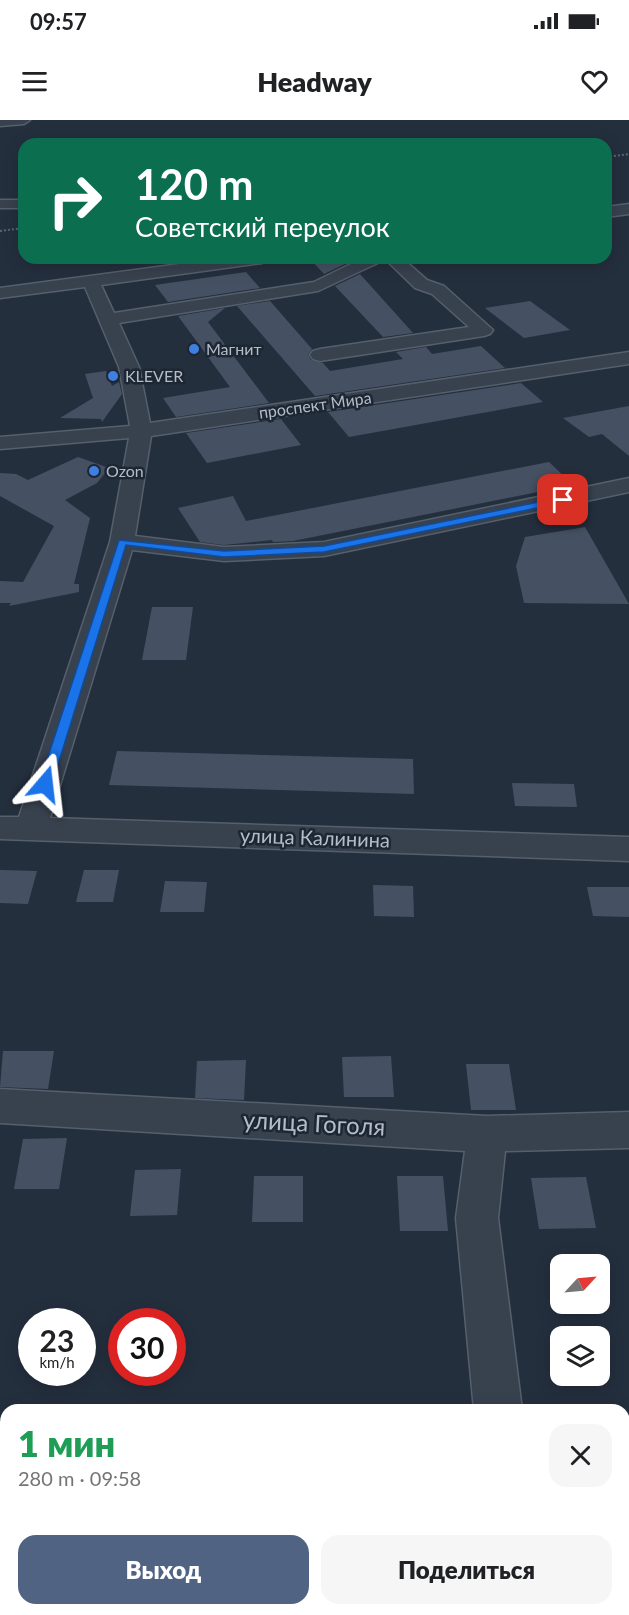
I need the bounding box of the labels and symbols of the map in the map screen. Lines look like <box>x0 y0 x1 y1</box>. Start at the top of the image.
place label: Магнит <box>206 339 262 358</box>
marker: Магнит <box>187 342 201 356</box>
place label: KLEVER <box>125 366 183 385</box>
marker: KLEVER <box>106 369 120 383</box>
street label: проспект Мира <box>257 387 372 422</box>
place label: Ozon <box>106 461 144 480</box>
marker: Ozon <box>87 464 101 478</box>
pin <box>537 474 588 525</box>
position arrow <box>13 752 77 816</box>
street label: улица Калинина <box>240 822 390 852</box>
street label: улица Гоголя <box>242 1104 386 1141</box>
north arrow <box>550 1254 610 1314</box>
speed limit sign: 30 <box>108 1308 186 1386</box>

